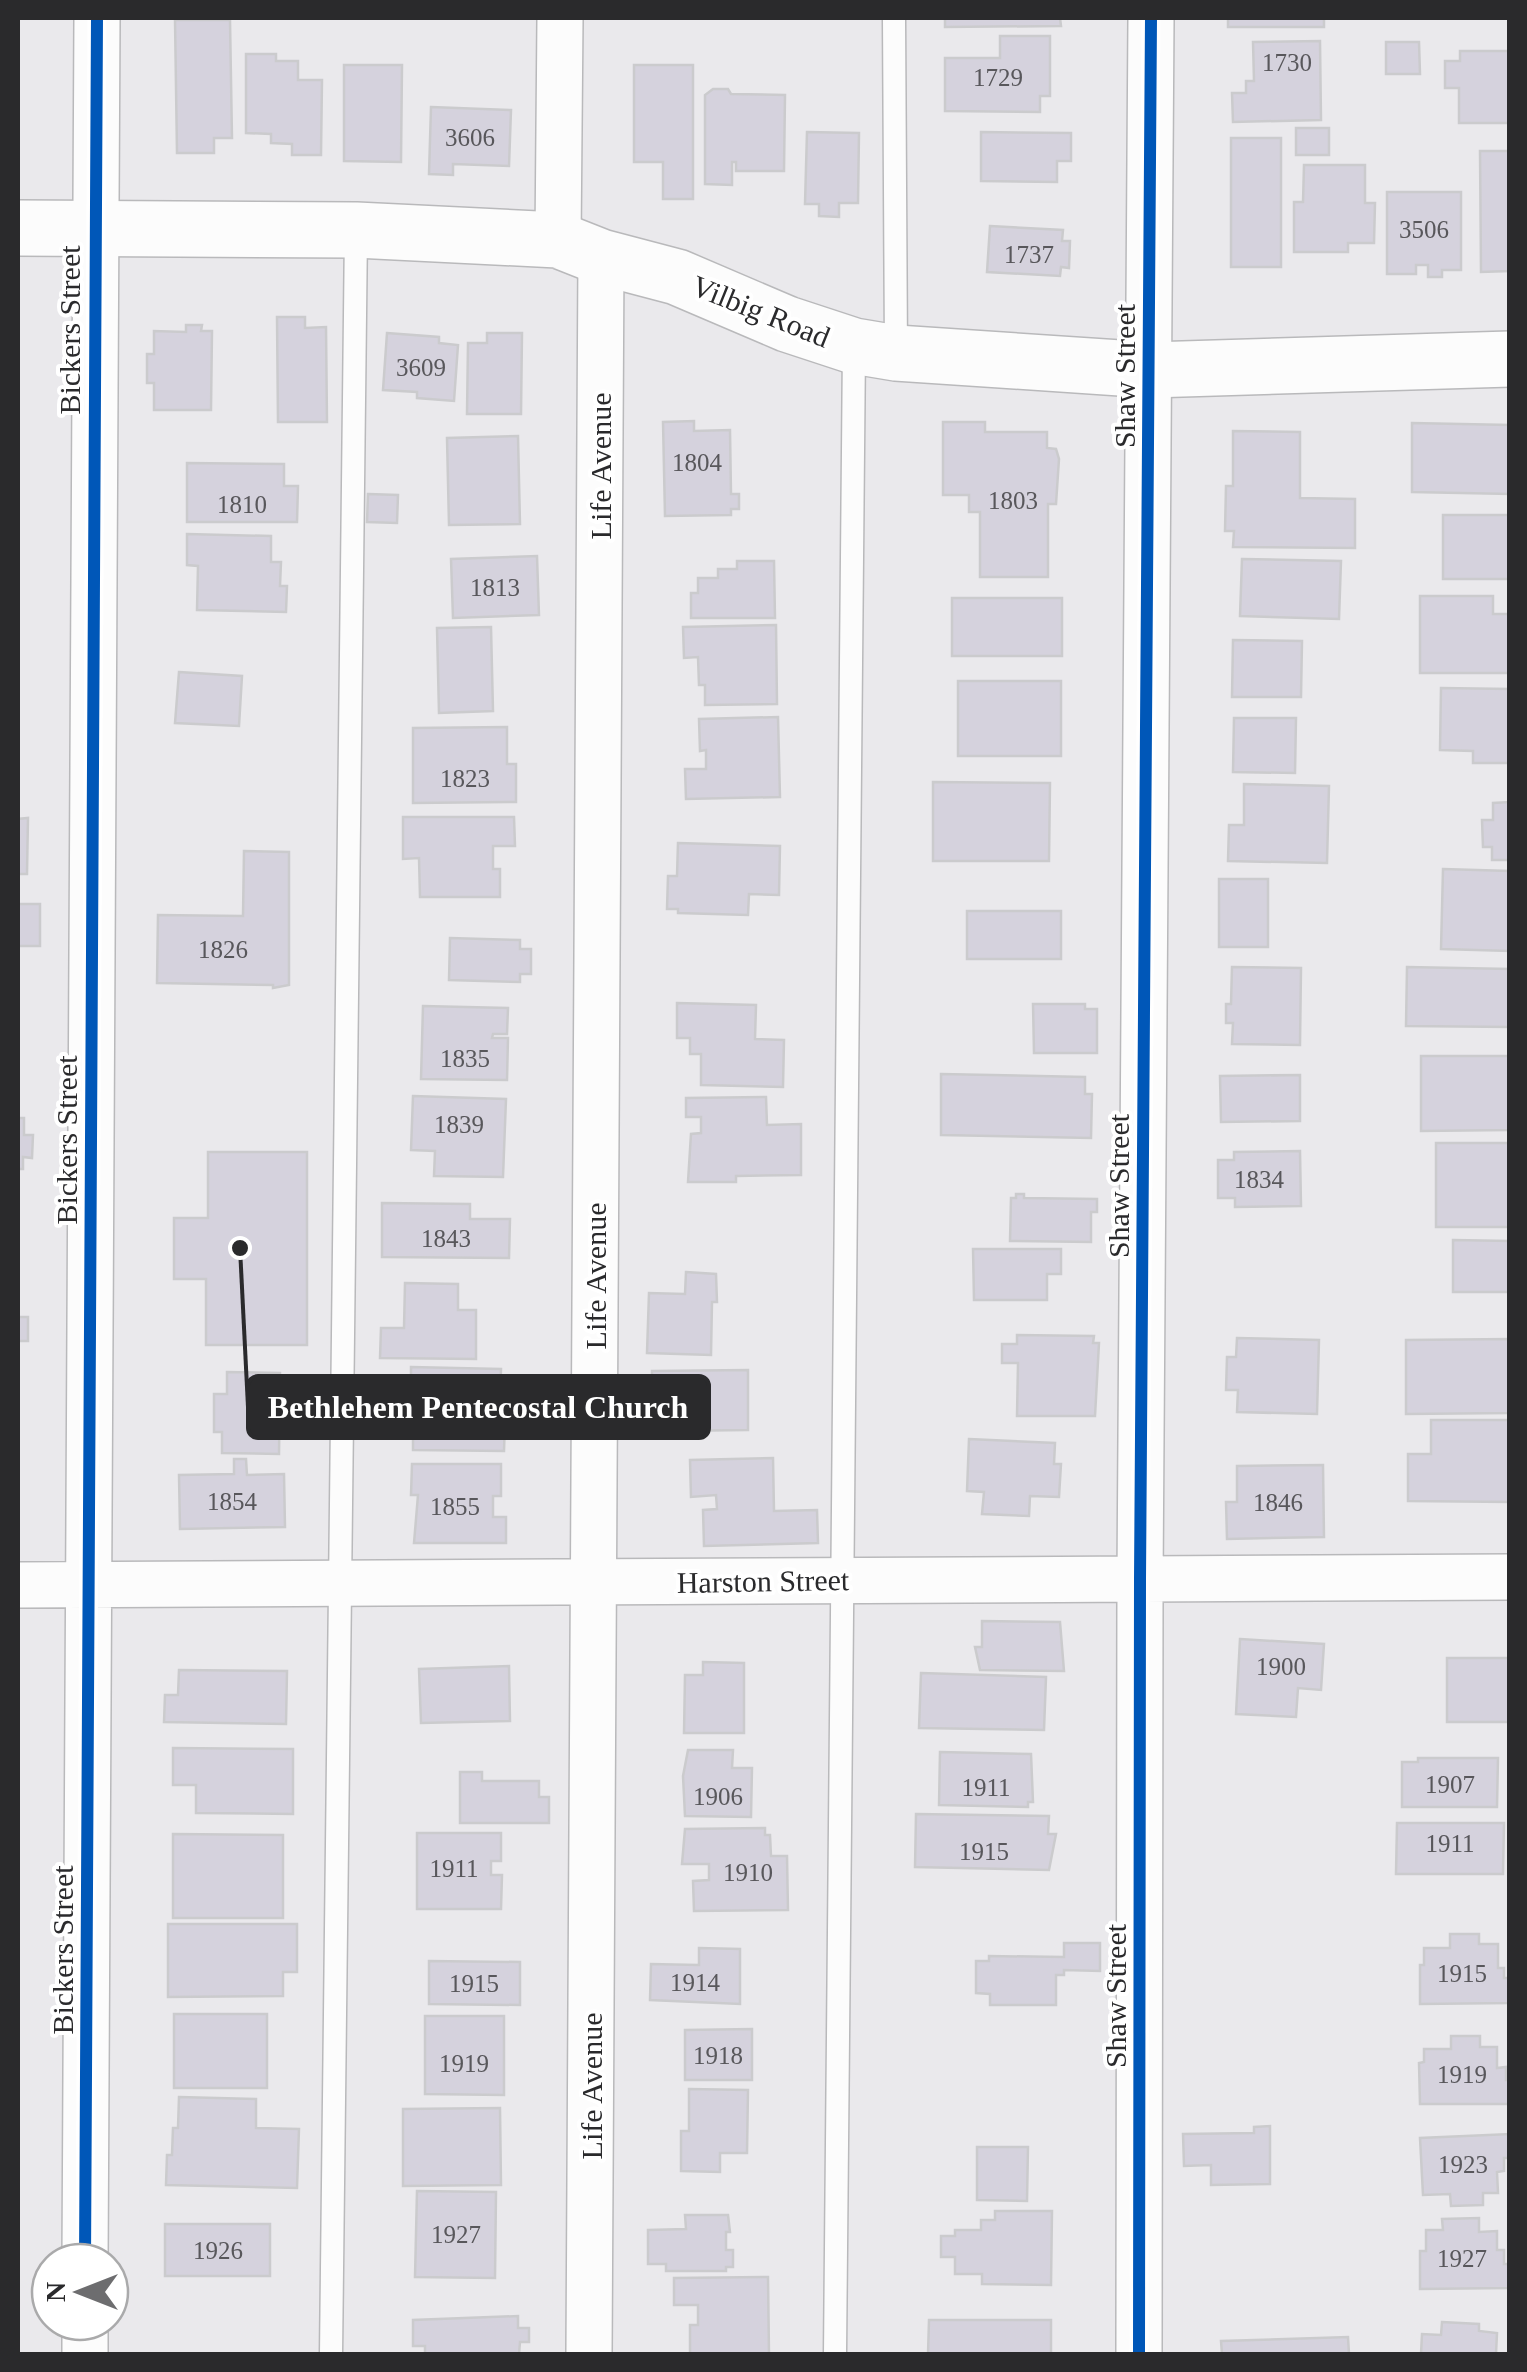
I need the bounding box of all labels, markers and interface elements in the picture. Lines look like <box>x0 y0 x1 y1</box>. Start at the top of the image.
house number: 1730 <box>1262 49 1312 76</box>
house number: 1729 <box>973 64 1023 91</box>
house number: 3606 <box>445 124 495 151</box>
house number: 3506 <box>1399 216 1449 243</box>
house number: 1737 <box>1004 241 1054 268</box>
street label: Bickers Street <box>53 245 86 415</box>
street label: Vilbig Road <box>687 268 835 354</box>
street label: Shaw Street <box>1108 303 1141 448</box>
house number: 3609 <box>396 354 446 381</box>
street label: Life Avenue <box>584 393 617 539</box>
house number: 1804 <box>672 449 723 476</box>
house number: 1803 <box>988 487 1038 514</box>
house number: 1810 <box>217 491 267 518</box>
house number: 1813 <box>470 574 520 601</box>
house number: 1823 <box>440 765 490 792</box>
house number: 1826 <box>198 936 248 963</box>
house number: 1835 <box>440 1045 490 1072</box>
street label: Bickers Street <box>50 1055 83 1225</box>
house number: 1839 <box>434 1111 484 1138</box>
street label: Shaw Street <box>1102 1113 1135 1258</box>
house number: 1834 <box>1234 1166 1285 1193</box>
street label: Life Avenue <box>579 1203 612 1349</box>
house number: 1843 <box>421 1225 471 1252</box>
callout: Bethlehem Pentecostal Church <box>248 1376 709 1438</box>
text: Bethlehem Pentecostal Church <box>268 1389 689 1425</box>
house number: 1854 <box>207 1488 258 1515</box>
house number: 1846 <box>1253 1489 1303 1516</box>
house number: 1855 <box>430 1493 480 1520</box>
street label: Harston Street <box>676 1563 850 1599</box>
house number: 1900 <box>1256 1653 1306 1680</box>
house number: 1907 <box>1425 1771 1475 1798</box>
house number: 1911 <box>961 1774 1011 1801</box>
house number: 1906 <box>693 1783 743 1810</box>
house number: 1911 <box>1425 1830 1475 1857</box>
house number: 1915 <box>959 1838 1009 1865</box>
house number: 1911 <box>429 1855 479 1882</box>
house number: 1910 <box>723 1859 773 1886</box>
street label: Bickers Street <box>46 1865 79 2035</box>
street label: Shaw Street <box>1099 1923 1132 2068</box>
house number: 1915 <box>1437 1960 1487 1987</box>
house number: 1914 <box>670 1969 721 1996</box>
house number: 1915 <box>449 1970 499 1997</box>
street label: Life Avenue <box>575 2013 608 2159</box>
house number: 1918 <box>693 2042 743 2069</box>
house number: 1919 <box>439 2050 489 2077</box>
house number: 1919 <box>1437 2061 1487 2088</box>
house number: 1923 <box>1438 2151 1488 2178</box>
house number: 1927 <box>431 2221 481 2248</box>
house number: 1926 <box>193 2237 243 2264</box>
north arrow <box>30 2242 130 2342</box>
house number: 1927 <box>1437 2245 1487 2272</box>
text: N <box>40 2282 71 2302</box>

